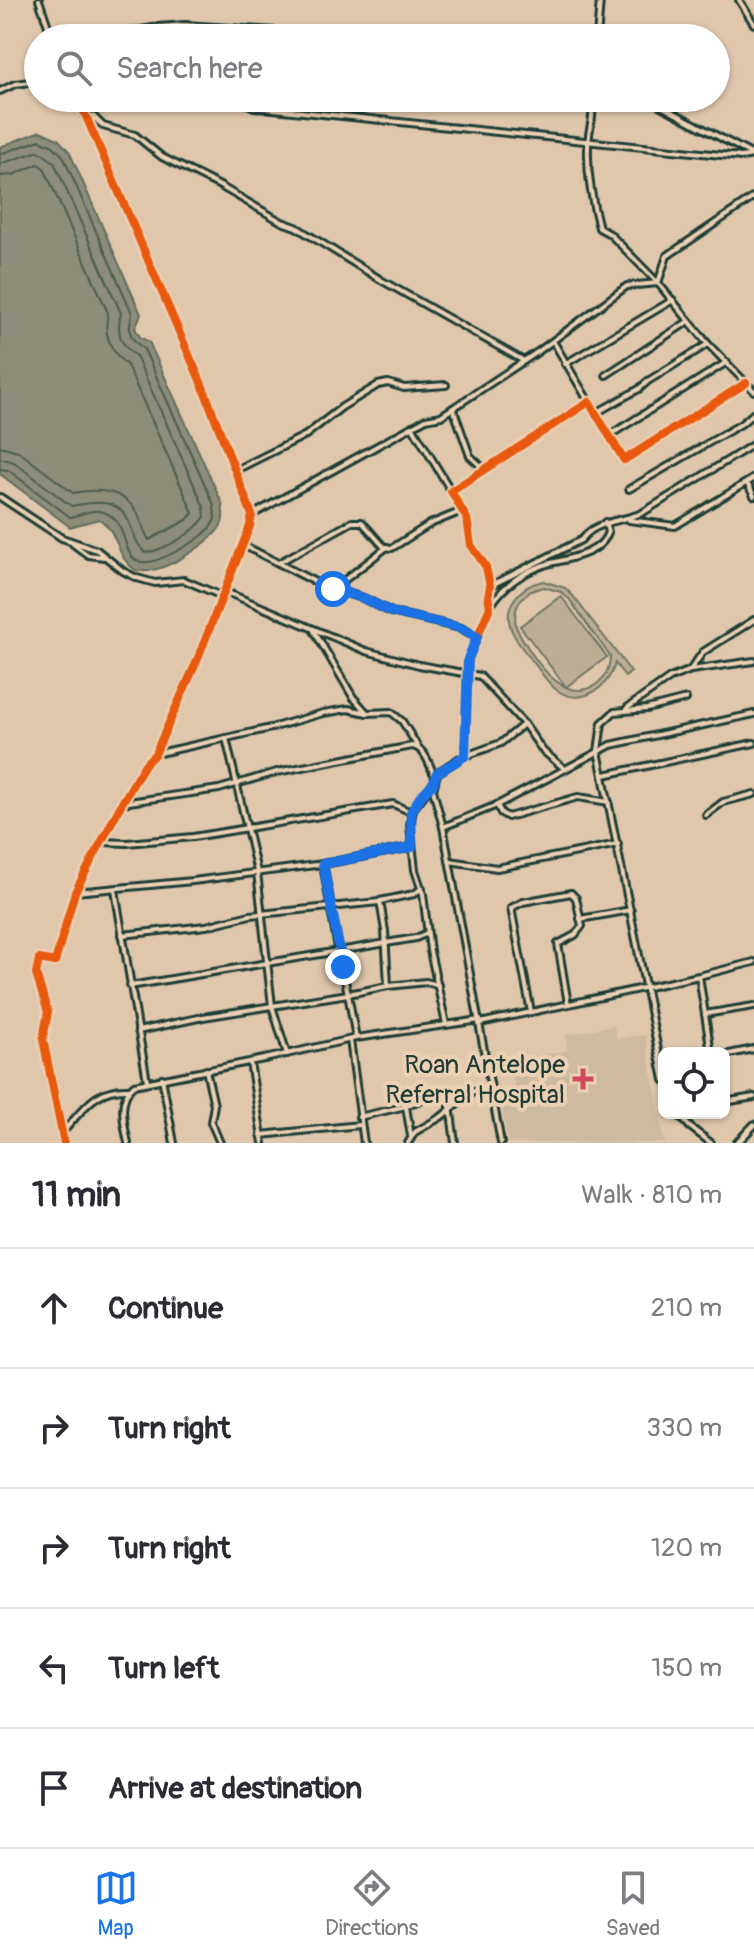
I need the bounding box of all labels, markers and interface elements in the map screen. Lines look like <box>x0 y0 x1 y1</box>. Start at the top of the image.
search box <box>24 24 730 112</box>
icon: search <box>52 46 96 90</box>
text: Search here <box>116 50 263 87</box>
route start <box>315 571 351 607</box>
route end <box>325 949 361 985</box>
map controls <box>658 1047 730 1119</box>
button: locate <box>658 1047 730 1119</box>
place label: Roan Antelope Referral Hospital <box>385 1049 565 1111</box>
marker: Roan Antelope Referral Hospital <box>572 1068 594 1090</box>
text: 11 min <box>32 1174 121 1217</box>
text: Walk · 810 m <box>581 1179 722 1211</box>
icon: ahead <box>32 1286 76 1330</box>
text: Continue <box>108 1290 223 1327</box>
text: 210 m <box>651 1292 722 1324</box>
icon: right <box>32 1406 76 1450</box>
text: Turn right <box>108 1410 231 1447</box>
text: 330 m <box>646 1412 722 1444</box>
icon: right <box>32 1526 76 1570</box>
text: Turn right <box>108 1530 231 1567</box>
text: 120 m <box>651 1532 722 1564</box>
icon: left <box>32 1646 76 1690</box>
text: Turn left <box>108 1650 219 1687</box>
text: 150 m <box>651 1652 722 1684</box>
icon: arrive <box>32 1766 76 1810</box>
text: Arrive at destination <box>108 1770 362 1807</box>
tab: Map <box>94 1866 138 1942</box>
tab: Directions <box>325 1866 418 1942</box>
tab: Saved <box>606 1866 660 1942</box>

